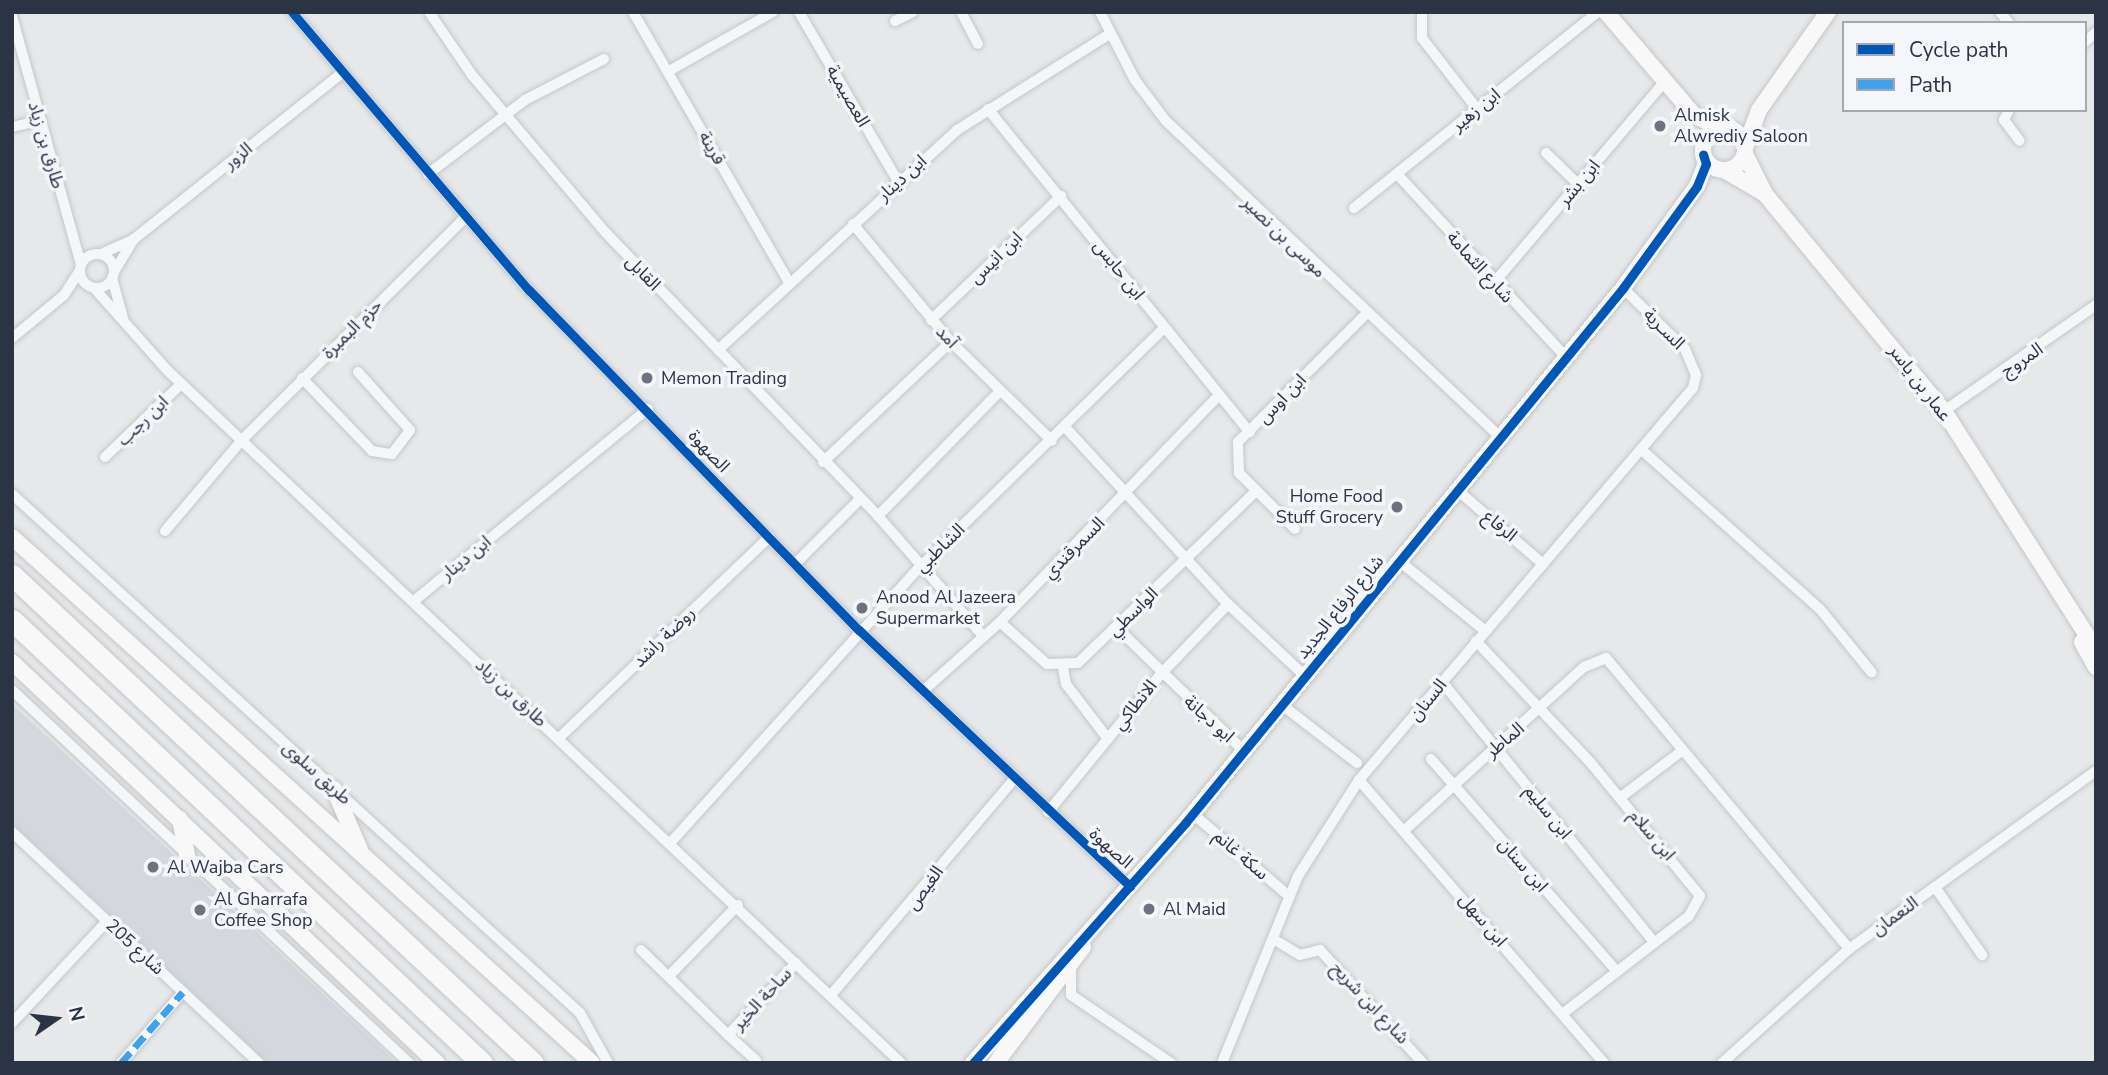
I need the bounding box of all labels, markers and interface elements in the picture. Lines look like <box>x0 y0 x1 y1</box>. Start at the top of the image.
legend <box>1842 21 2087 112</box>
text: Cycle path <box>1909 36 2008 64</box>
street label: العصيمية <box>822 61 874 131</box>
text: Path <box>1909 71 1952 99</box>
street label: ابن زهير <box>1447 84 1505 136</box>
street label: طارق بن زياد <box>23 99 69 191</box>
place label: Almisk Alwrediy Saloon <box>1674 105 1808 148</box>
marker: Almisk Alwrediy Saloon <box>1652 118 1668 134</box>
street label: قرينة <box>694 127 730 169</box>
street label: الزور <box>219 138 257 174</box>
street label: ابن دينار <box>873 150 931 206</box>
street label: ابن بشر <box>1553 155 1605 211</box>
street label: موسى بن نصير <box>1238 192 1330 282</box>
street label: ابن انيس <box>965 227 1027 289</box>
street label: شارع الثمامة <box>1442 227 1518 307</box>
street label: ابن حابس <box>1089 236 1149 304</box>
street label: القابل <box>621 251 665 295</box>
street label: حزم البمبرة <box>318 295 386 363</box>
street label: السـرية <box>1639 304 1689 354</box>
street label: آمد <box>931 321 963 353</box>
street label: المروج <box>1997 338 2047 382</box>
street label: عمار بن ياسر <box>1884 340 1956 426</box>
place label: Memon Trading <box>661 367 787 389</box>
marker: Memon Trading <box>639 370 655 386</box>
street label: ابن اوس <box>1253 370 1311 428</box>
street label: ابن رجب <box>113 391 173 451</box>
street label: الصهوة <box>684 425 734 477</box>
place label: Home Food Stuff Grocery <box>1276 486 1383 528</box>
marker: Home Food Stuff Grocery <box>1389 499 1405 515</box>
street label: الرفاع <box>1479 506 1521 546</box>
street label: السمرقندي <box>1039 513 1109 583</box>
street label: الشاطبي <box>911 519 969 577</box>
street label: ابن دينار <box>436 531 496 585</box>
street label: شارع الرفاع الجديد <box>1292 551 1388 663</box>
street label: الواسطي <box>1103 583 1163 641</box>
place label: Anood Al Jazeera Supermarket <box>876 587 1016 630</box>
marker: Anood Al Jazeera Supermarket <box>854 600 870 616</box>
street label: روضة راشد <box>628 602 700 672</box>
street label: طارق بن زياد <box>471 654 551 732</box>
street label: السنان <box>1405 675 1451 725</box>
street label: الانطاكي <box>1108 676 1162 734</box>
street label: ابو دجانة <box>1179 691 1239 747</box>
street label: الماطر <box>1481 718 1529 762</box>
street label: طريق سلوى <box>278 737 356 809</box>
street label: ابن سليم <box>1520 781 1576 843</box>
street label: ابن سلام <box>1624 805 1680 865</box>
street label: الصهوة <box>1085 823 1137 873</box>
street label: سكة غانم <box>1209 825 1273 885</box>
street label: ابن سنان <box>1494 833 1552 897</box>
place label: Al Wajba Cars <box>167 856 284 878</box>
marker: Al Wajba Cars <box>145 859 161 875</box>
street label: الغيص <box>902 862 948 914</box>
place label: Al Gharrafa Coffee Shop <box>214 889 312 932</box>
street label: ابن سهل <box>1454 889 1512 951</box>
street label: النعمان <box>1867 892 1923 940</box>
place label: Al Maid <box>1163 898 1226 920</box>
marker: Al Maid <box>1141 901 1157 917</box>
marker: Al Gharrafa Coffee Shop <box>192 902 208 918</box>
street label: شارع 205 <box>101 915 169 979</box>
street label: شارع ابن شريح <box>1327 957 1413 1049</box>
street label: ساحة الخير <box>728 963 796 1035</box>
north arrow <box>21 984 91 1054</box>
text: N <box>62 1004 91 1024</box>

